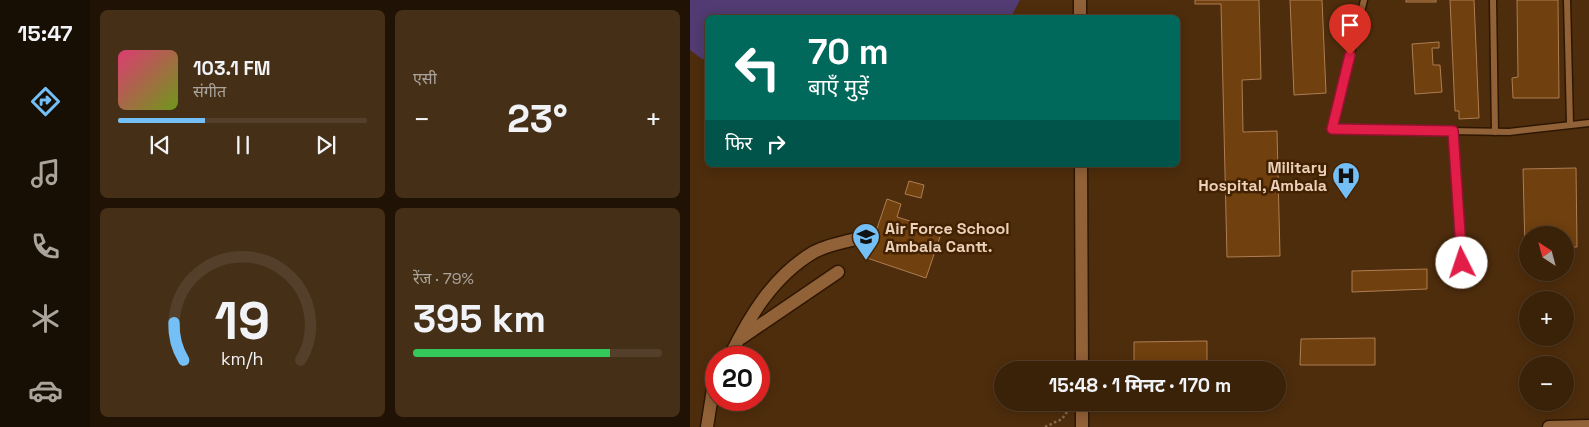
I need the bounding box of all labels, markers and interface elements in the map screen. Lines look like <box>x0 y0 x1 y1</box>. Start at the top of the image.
pin <box>1329 4 1371 55</box>
icon: arrive <box>1336 11 1364 39</box>
text: 15:47 <box>18 19 72 47</box>
text: 70 m <box>808 30 889 74</box>
icon: left <box>725 35 790 100</box>
text: 103.1 FM <box>193 56 270 81</box>
text: एसी <box>413 68 437 89</box>
text: बाएँ मुड़ें <box>808 73 869 101</box>
text: संगीत <box>193 81 226 102</box>
icon: directions <box>28 84 63 119</box>
text: 23° <box>507 95 568 143</box>
text: − <box>413 101 430 137</box>
text: + <box>645 101 662 137</box>
icon: right <box>762 130 790 158</box>
icon: previous <box>146 131 174 159</box>
icon: pause <box>229 131 257 159</box>
icon: next <box>312 131 340 159</box>
text: फिर <box>725 131 752 156</box>
icon: music <box>28 156 63 191</box>
place label: Military Hospital, Ambala <box>1198 157 1327 196</box>
hospital icon: Military Hospital, Ambala <box>1331 161 1361 200</box>
place label: Air Force School Ambala Cantt. <box>885 218 1010 257</box>
school or university icon: Air Force School Ambala Cantt. <box>851 222 881 261</box>
north arrow <box>1519 226 1574 281</box>
map controls <box>1519 226 1574 411</box>
icon: phone <box>28 229 63 264</box>
position arrow <box>1435 236 1487 288</box>
text: रेंज · 79% <box>413 268 474 289</box>
text: 19 <box>215 288 270 354</box>
button: + <box>1519 291 1574 346</box>
text: 395 km <box>413 295 546 343</box>
icon: climate <box>28 301 63 336</box>
speed limit sign: 20 <box>705 346 770 411</box>
text: km/h <box>221 347 264 370</box>
button: − <box>1519 356 1574 411</box>
icon: car <box>28 373 63 408</box>
text: 15:48 · 1 मिनट · 170 m <box>1049 373 1231 398</box>

